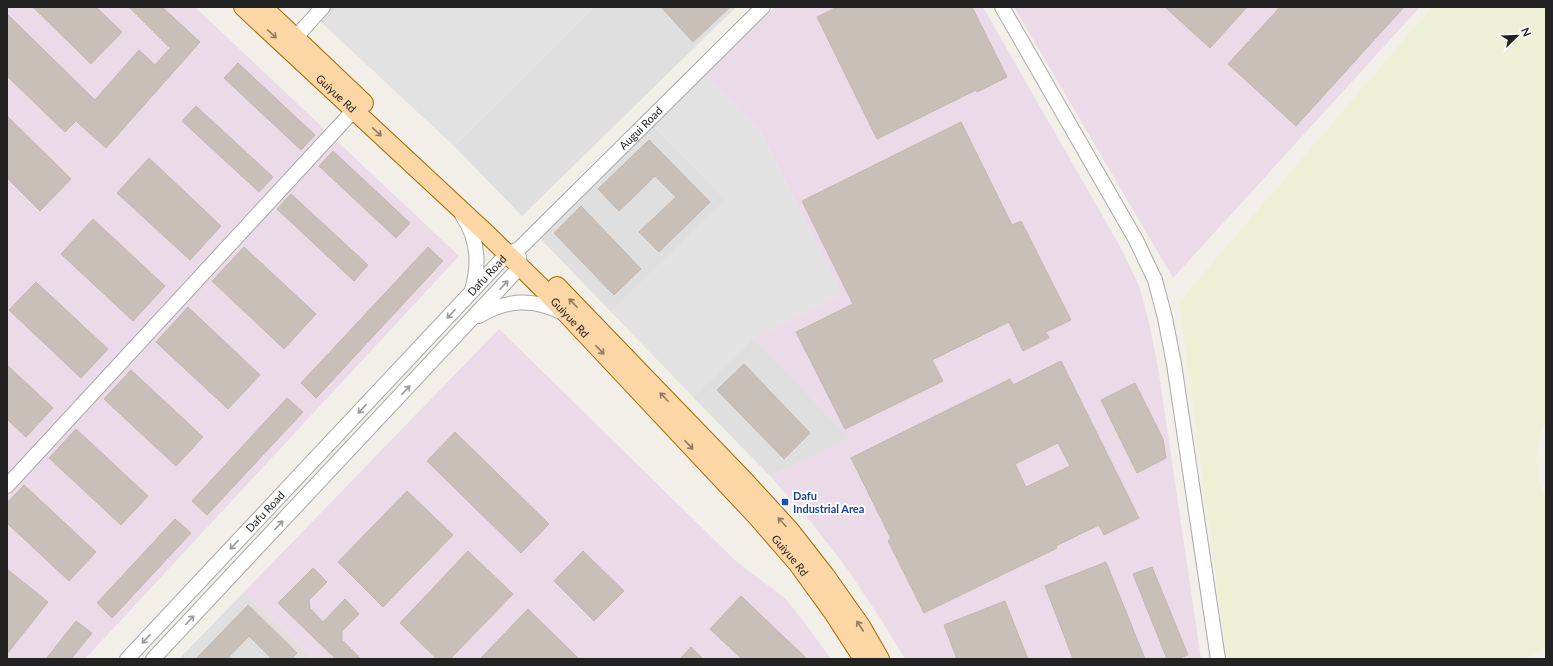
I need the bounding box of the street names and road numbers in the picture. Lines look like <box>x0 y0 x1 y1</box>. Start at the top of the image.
street label: Guiyue Rd <box>314 71 359 115</box>
street label: Augui Road <box>616 104 665 152</box>
street label: Dafu Road <box>464 252 509 298</box>
street label: Guiyue Rd <box>548 295 592 340</box>
street label: Dafu Road <box>243 488 287 534</box>
street label: Guiyue Rd <box>769 532 811 578</box>

